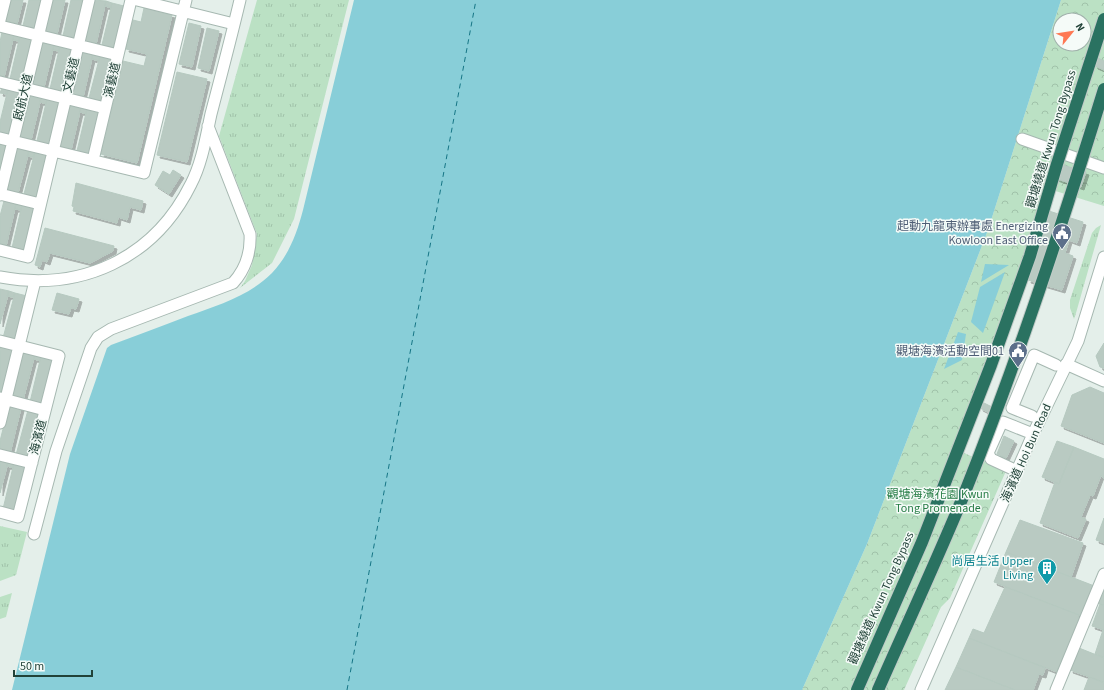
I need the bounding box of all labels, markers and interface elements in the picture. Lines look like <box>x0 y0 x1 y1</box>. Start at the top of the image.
north arrow <box>1052 12 1092 52</box>
text: N <box>1072 20 1089 34</box>
street label: 文藝道 <box>59 56 84 95</box>
street label: 演藝道 <box>100 61 125 100</box>
street label: 觀塘繞道 Kwun Tong Bypass <box>1022 68 1081 210</box>
street label: 啟航大道 <box>10 72 37 122</box>
place label: 起動九龍東辦事處 Energizing Kowloon East Office <box>897 218 1048 249</box>
public building icon: 起動九龍東辦事處 Energizing Kowloon East Office <box>1051 222 1073 250</box>
public building icon: 觀塘海濱活動空間01 <box>1007 340 1029 368</box>
place label: 觀塘海濱活動空間01 <box>896 343 1004 360</box>
street label: 海濱道 Hoi Bun Road <box>997 401 1056 505</box>
street label: 海濱道 <box>26 418 51 457</box>
park label: 觀塘海濱花園 Kwun Tong Promenade <box>887 486 989 517</box>
street label: 觀塘繞道 Kwun Tong Bypass <box>845 529 918 667</box>
place label: 尚居生活 Upper Living <box>951 553 1034 584</box>
building icon: 尚居生活 Upper Living <box>1036 557 1058 585</box>
scale bar <box>14 652 92 678</box>
text: 50 m <box>20 658 44 675</box>

